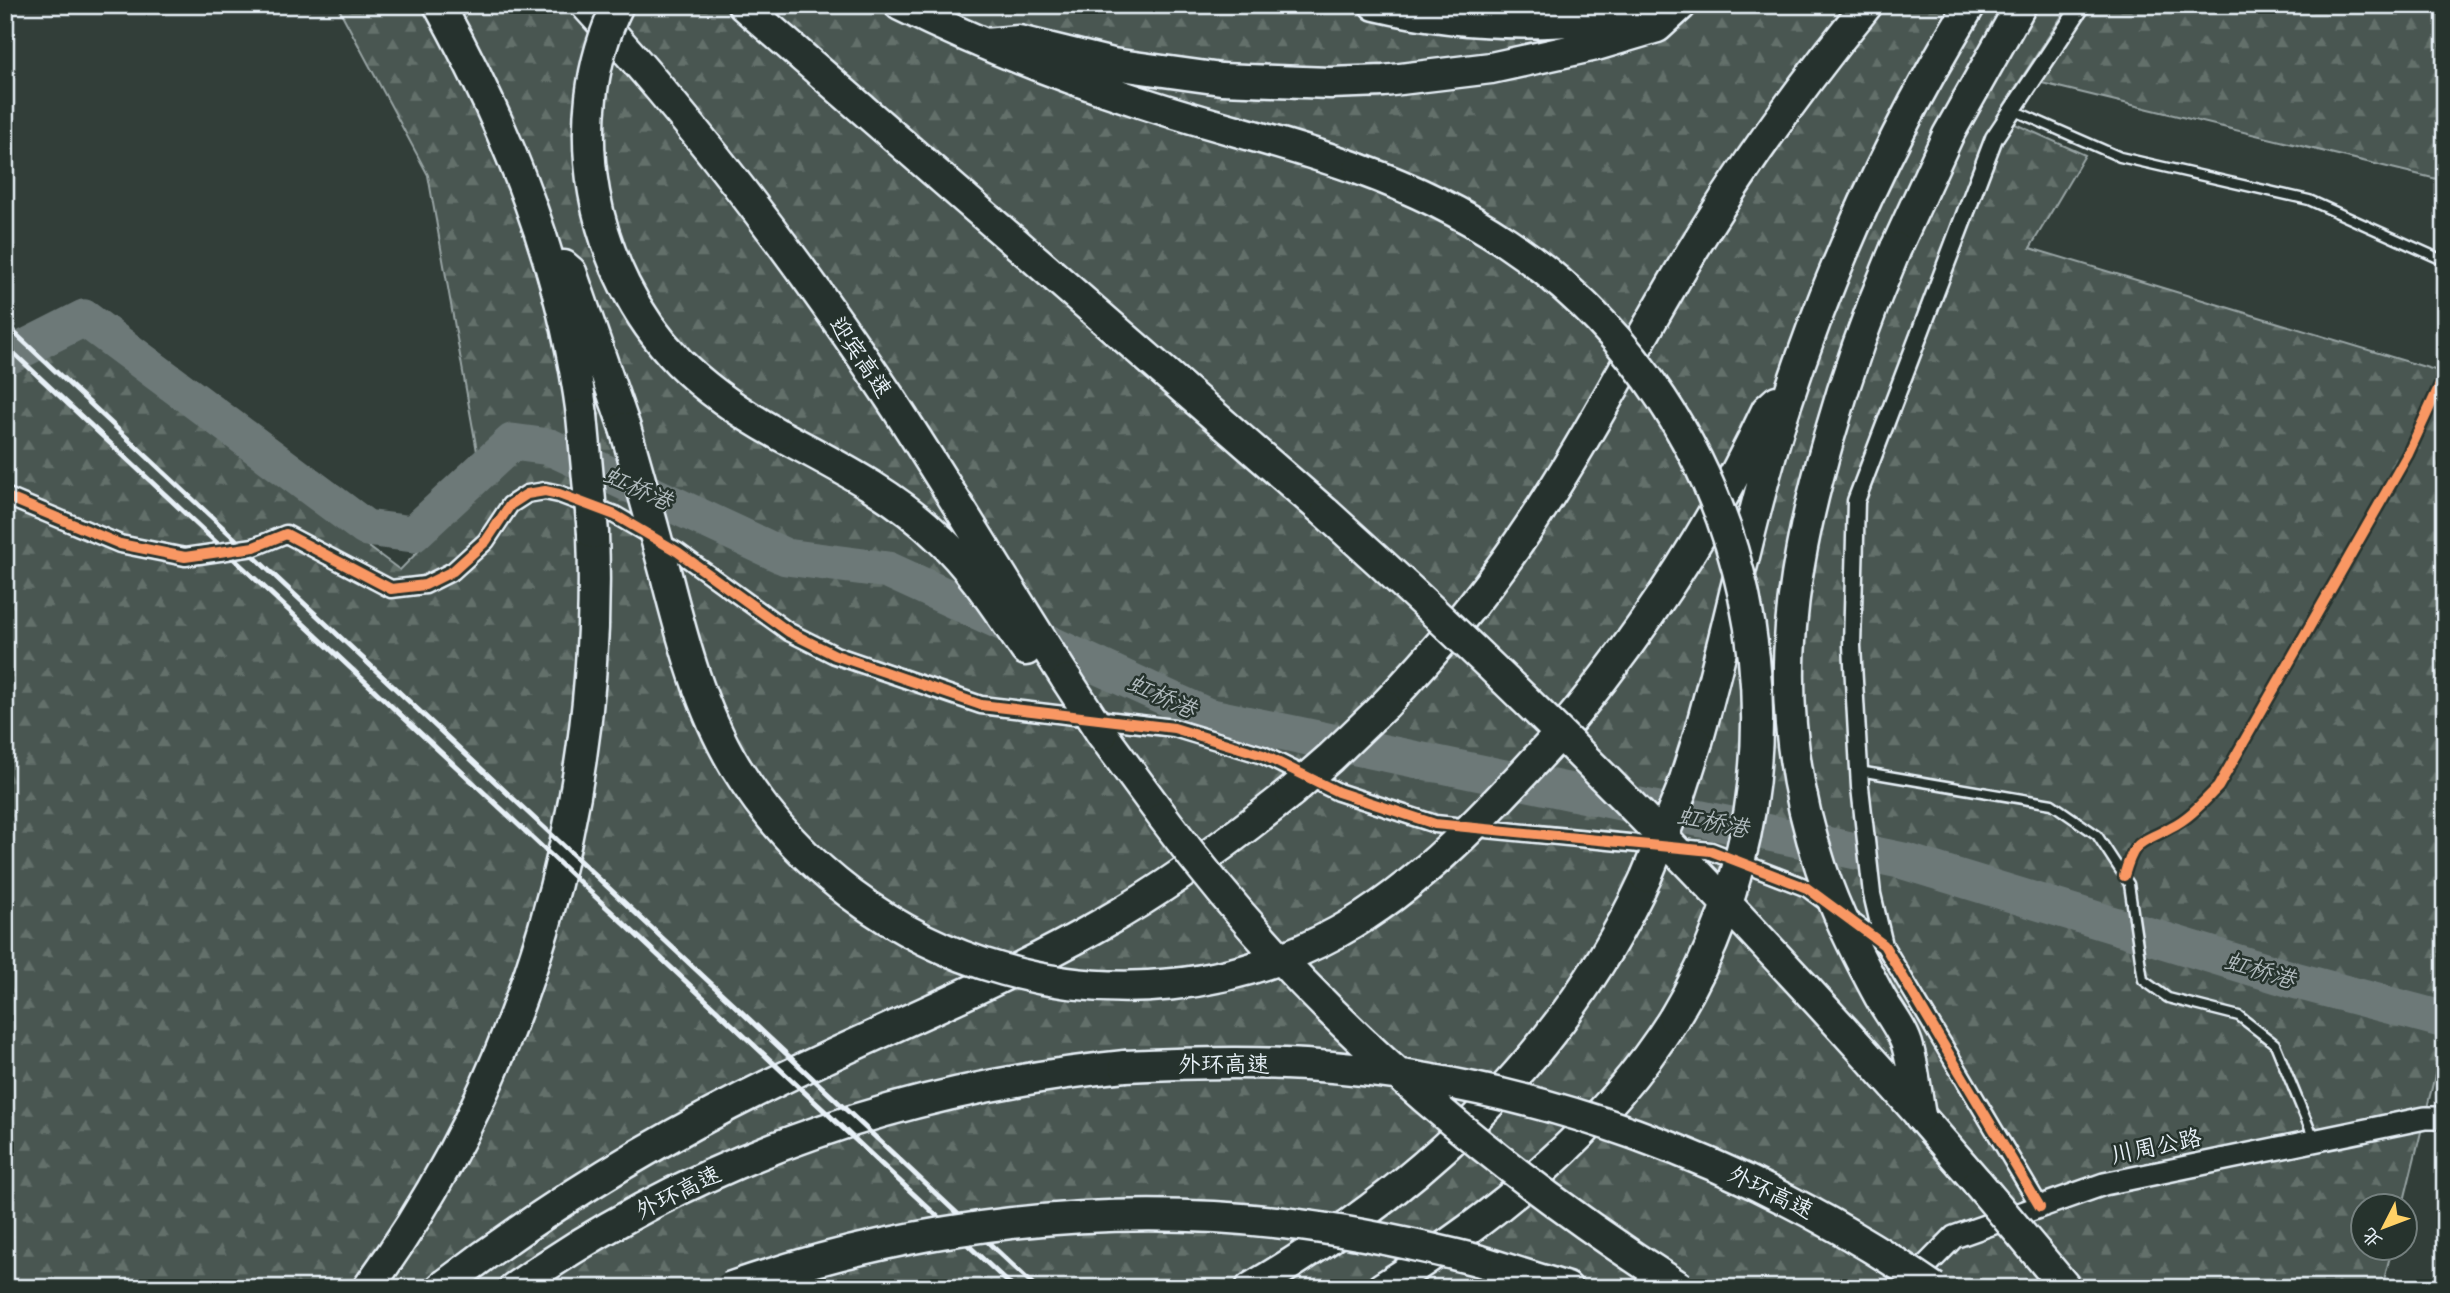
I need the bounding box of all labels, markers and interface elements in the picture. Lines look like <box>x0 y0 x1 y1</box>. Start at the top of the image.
street label: 迎宾高速 <box>824 312 898 403</box>
water label: 虹桥港 <box>599 460 678 517</box>
water label: 虹桥港 <box>1123 668 1202 725</box>
water label: 虹桥港 <box>1675 801 1753 844</box>
water label: 虹桥港 <box>2221 946 2300 994</box>
street label: 外环高速 <box>1178 1051 1270 1078</box>
street label: 川周公路 <box>2108 1124 2204 1169</box>
street label: 外环高速 <box>631 1160 725 1225</box>
street label: 外环高速 <box>1724 1160 1818 1225</box>
north arrow <box>2348 1192 2418 1262</box>
text: 北 <box>2358 1223 2387 1252</box>

